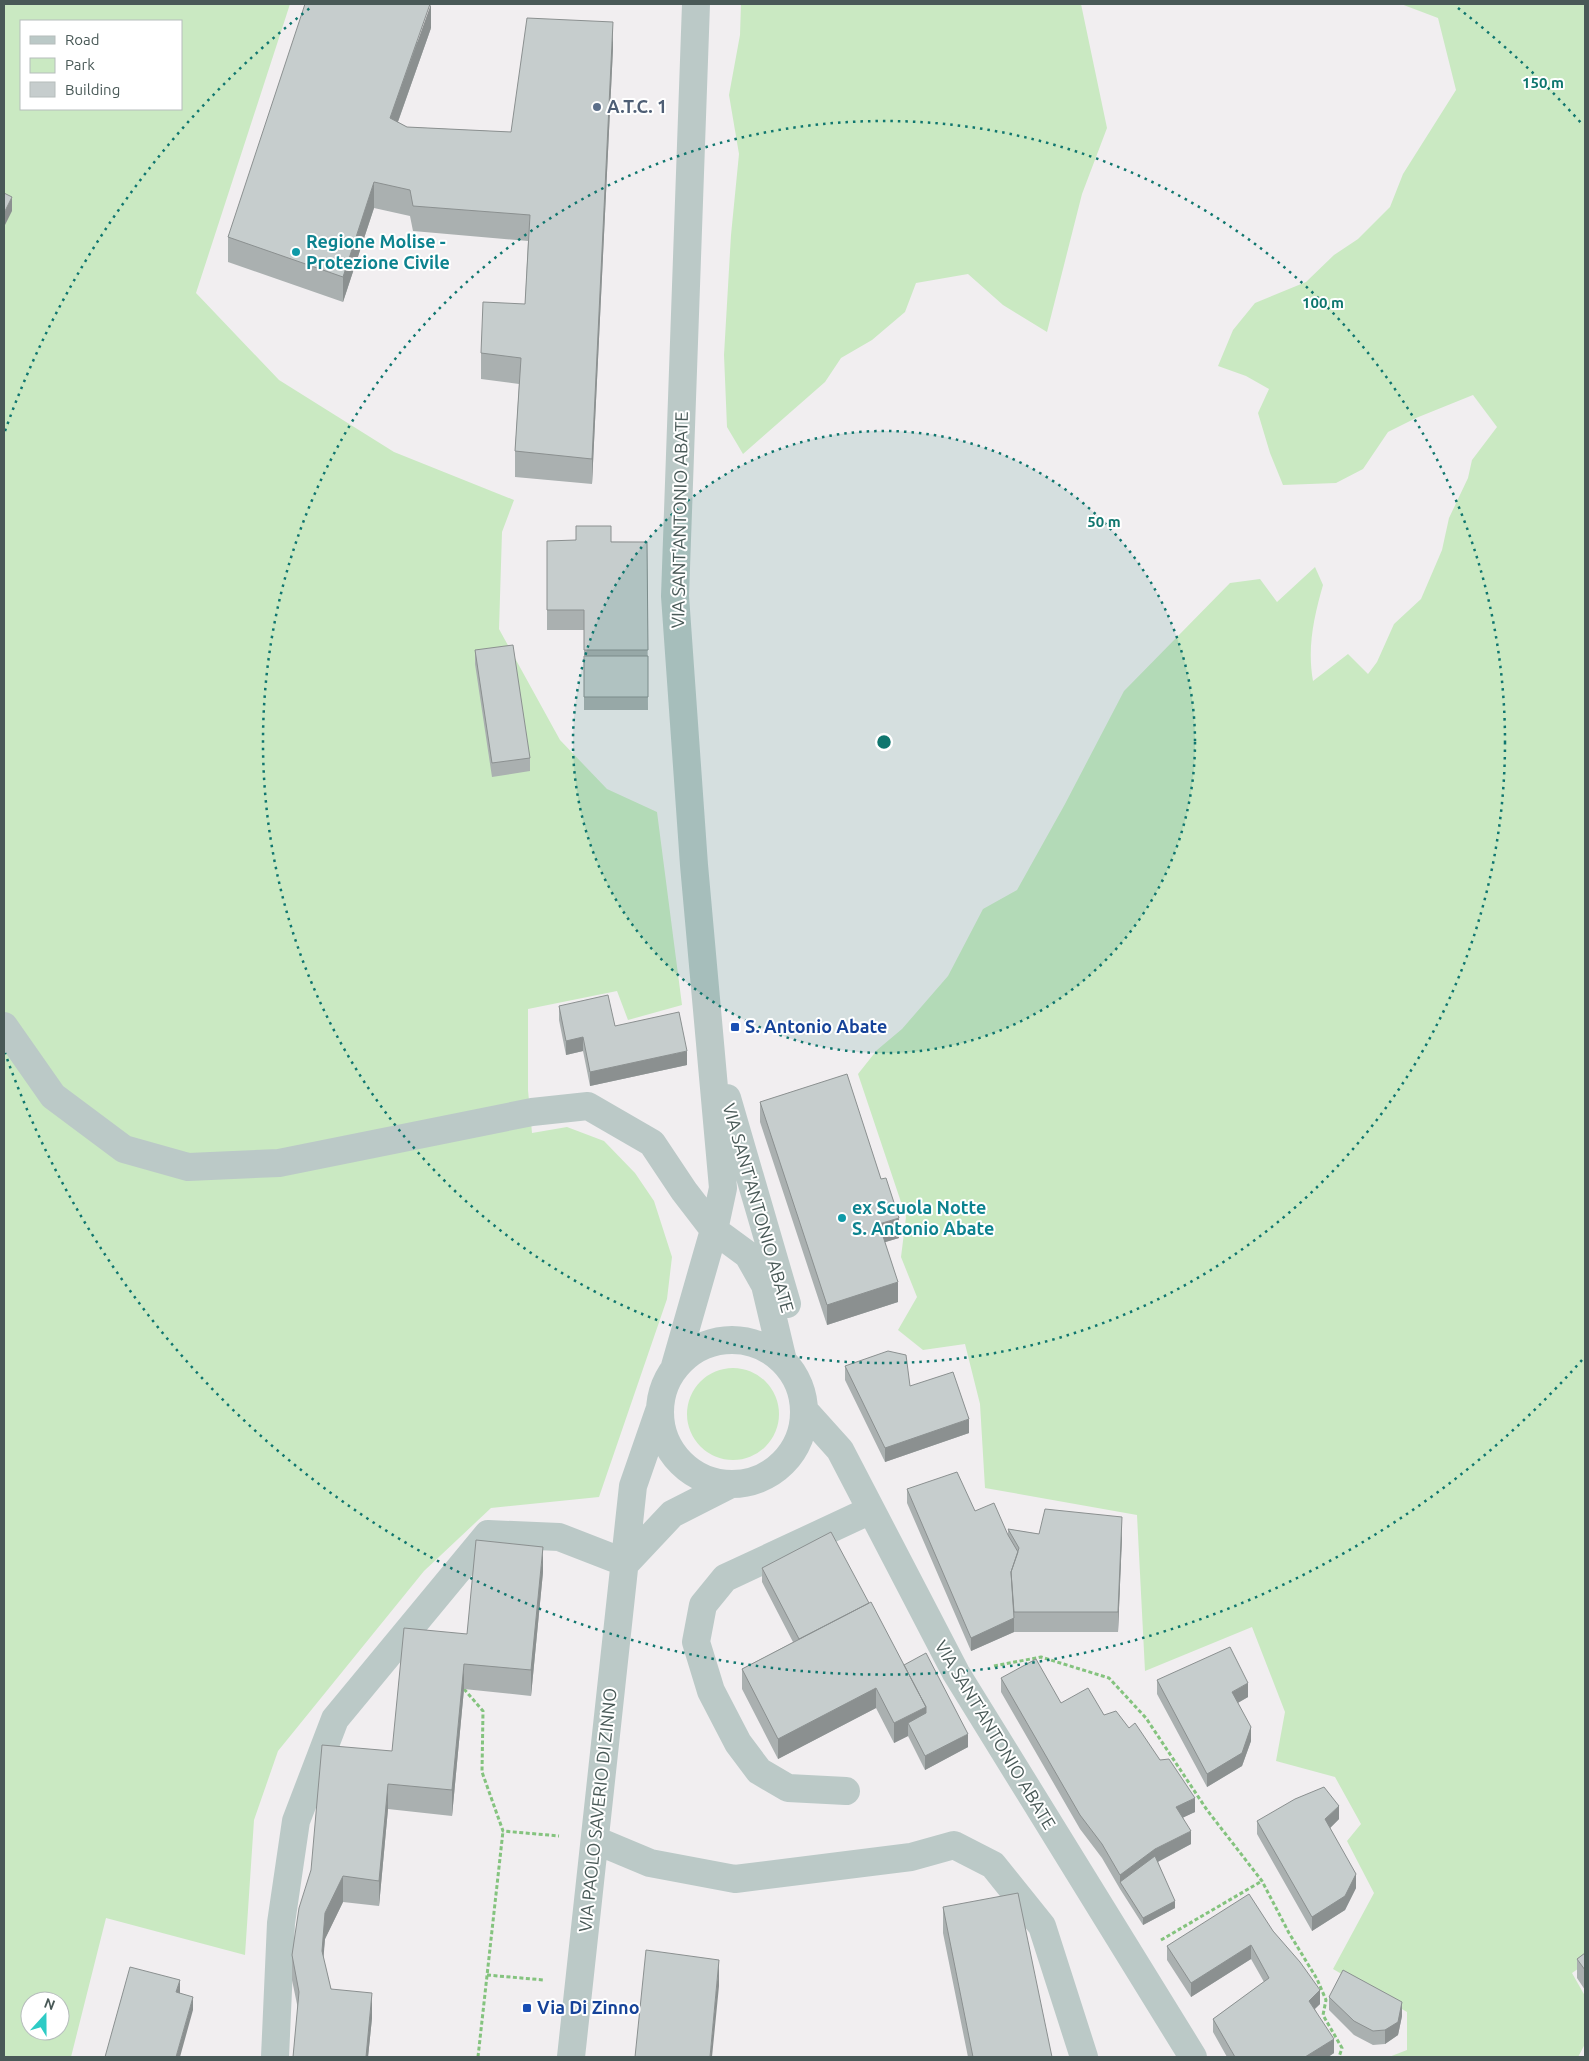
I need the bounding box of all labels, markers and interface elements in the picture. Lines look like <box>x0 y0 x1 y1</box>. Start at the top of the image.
legend <box>20 20 182 110</box>
text: Road <box>65 31 100 48</box>
text: Park <box>65 56 95 73</box>
text: 150 m <box>1522 74 1564 91</box>
text: Building <box>65 81 120 98</box>
place label: A.T.C. 1 <box>607 96 667 116</box>
marker: A.T.C. 1 <box>591 101 603 113</box>
place label: Regione Molise - Protezione Civile <box>306 231 450 272</box>
marker: Regione Molise - Protezione Civile <box>290 246 302 258</box>
text: 100 m <box>1302 294 1344 311</box>
street label: VIA SANT'ANTONIO ABATE <box>667 411 691 628</box>
text: 50 m <box>1087 513 1121 530</box>
centre of rings <box>875 733 893 751</box>
place label: S. Antonio Abate <box>745 1016 887 1036</box>
marker: S. Antonio Abate <box>729 1021 741 1033</box>
street label: VIA SANT'ANTONIO ABATE <box>719 1101 798 1315</box>
place label: ex Scuola Notte S. Antonio Abate <box>852 1197 994 1238</box>
marker: ex Scuola Notte S. Antonio Abate <box>836 1212 848 1224</box>
street label: VIA SANT'ANTONIO ABATE <box>931 1636 1060 1833</box>
street label: VIA PAOLO SAVERIO DI ZINNO <box>574 1687 620 1933</box>
north arrow <box>20 1991 70 2041</box>
text: N <box>42 1995 57 2013</box>
place label: Via Di Zinno <box>537 1997 640 2017</box>
marker: Via Di Zinno <box>521 2002 533 2014</box>

